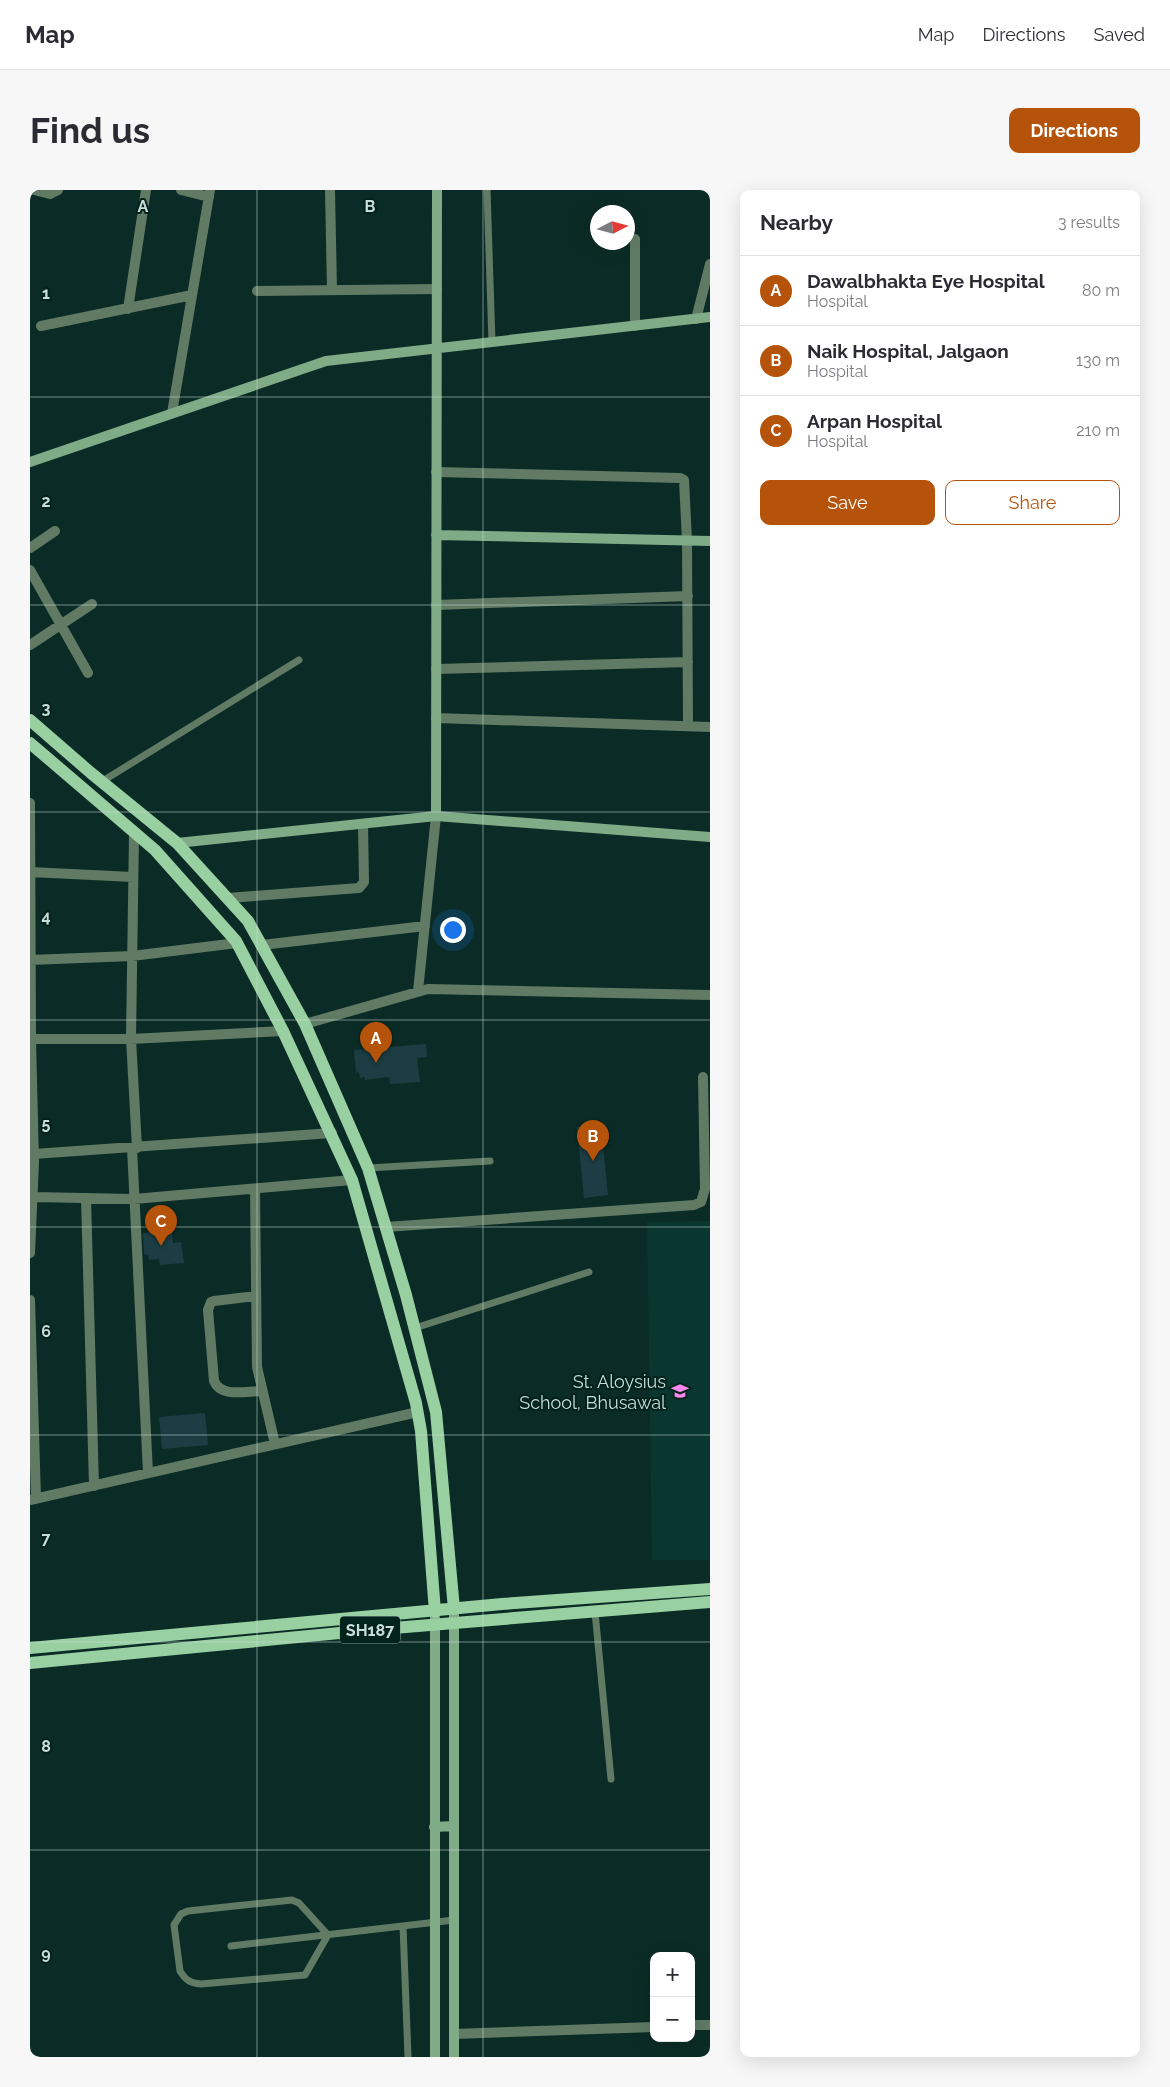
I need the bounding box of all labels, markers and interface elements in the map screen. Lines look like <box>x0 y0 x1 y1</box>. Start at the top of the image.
text: Map <box>25 20 75 49</box>
text: Map <box>918 24 954 45</box>
text: Directions <box>982 24 1066 45</box>
text: Saved <box>1094 24 1145 45</box>
button: Directions <box>1009 108 1140 153</box>
text: Find us <box>30 110 150 151</box>
text: A <box>138 197 149 216</box>
text: B <box>365 197 376 216</box>
north arrow <box>590 205 635 250</box>
text: Nearby <box>760 210 833 235</box>
text: 3 results <box>1058 213 1120 232</box>
text: Dawalbhakta Eye Hospital <box>807 270 1045 292</box>
text: A <box>771 281 781 300</box>
text: 80 m <box>1082 281 1120 300</box>
text: 1 <box>42 284 50 303</box>
text: Hospital <box>807 292 868 311</box>
text: Naik Hospital, Jalgaon <box>807 340 1009 362</box>
text: B <box>771 351 781 370</box>
text: 130 m <box>1076 351 1120 370</box>
text: Hospital <box>807 362 868 381</box>
text: Arpan Hospital <box>807 410 942 432</box>
text: C <box>771 421 781 440</box>
text: 210 m <box>1076 421 1120 440</box>
text: Hospital <box>807 432 868 451</box>
button: Save <box>760 480 935 525</box>
button: Share <box>945 480 1120 525</box>
text: 2 <box>41 492 51 511</box>
text: 3 <box>42 699 51 718</box>
text: 4 <box>41 907 51 926</box>
your location <box>440 917 466 943</box>
pin: A <box>360 1022 392 1063</box>
text: 5 <box>42 1114 51 1133</box>
pin: B <box>577 1120 609 1161</box>
pin: C <box>145 1205 177 1246</box>
text: 6 <box>41 1322 51 1341</box>
place label: St. Aloysius School, Bhusawal <box>519 1371 666 1413</box>
school or university icon: St. Aloysius School, Bhusawal <box>670 1381 690 1401</box>
text: 7 <box>42 1529 51 1548</box>
road number: SH187 <box>340 1616 400 1644</box>
text: 8 <box>41 1737 51 1756</box>
text: 9 <box>41 1944 51 1963</box>
map controls <box>650 1952 695 2042</box>
button: + <box>650 1952 695 1997</box>
button: − <box>650 1997 695 2042</box>

